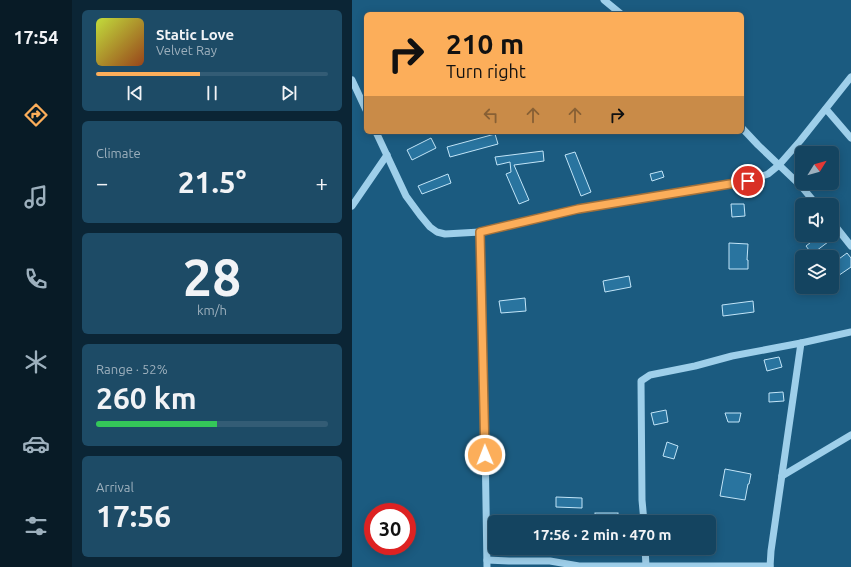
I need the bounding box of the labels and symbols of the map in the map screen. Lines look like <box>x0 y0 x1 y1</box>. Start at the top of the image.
north arrow <box>795 146 839 190</box>
pin <box>731 164 765 198</box>
position arrow <box>464 434 506 476</box>
speed limit sign: 30 <box>364 503 416 555</box>

